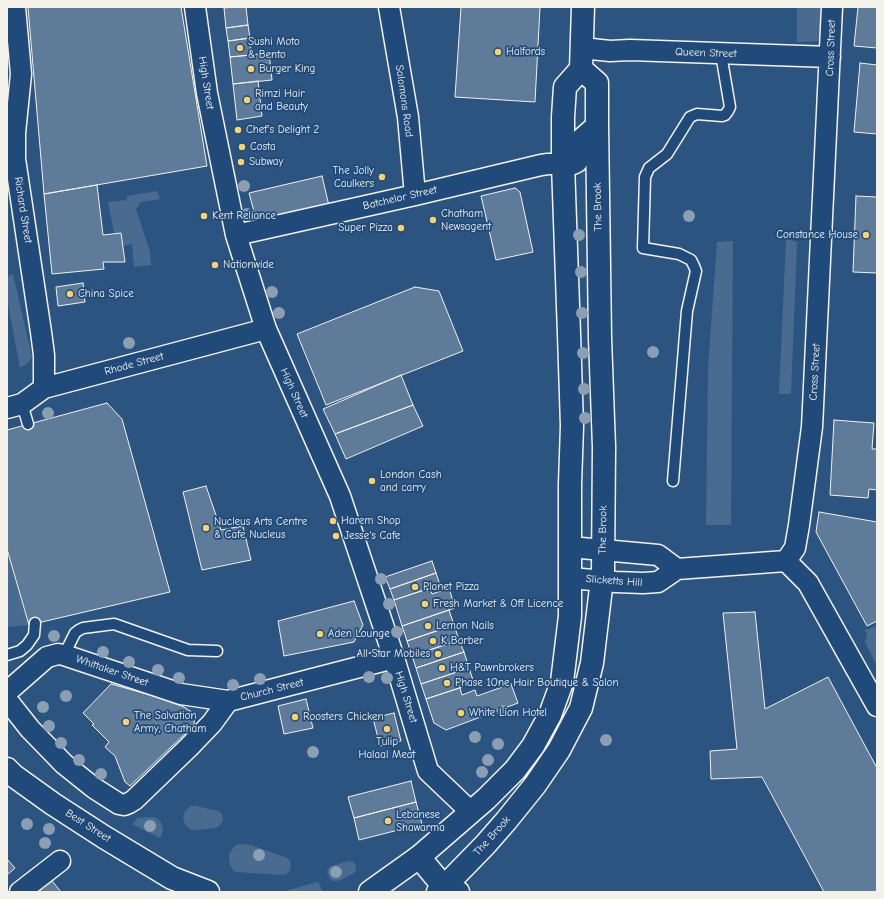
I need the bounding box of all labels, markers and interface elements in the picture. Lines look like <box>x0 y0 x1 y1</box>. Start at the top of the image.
street label: Cross Street <box>823 19 839 77</box>
place label: Sushi Moto & Bento <box>248 35 300 61</box>
marker: Sushi Moto & Bento <box>235 43 245 53</box>
place label: Halfords <box>506 45 545 59</box>
street label: Queen Street <box>675 45 737 61</box>
marker: Halfords <box>493 47 503 57</box>
street label: High Street <box>195 56 217 110</box>
place label: Burger King <box>259 62 315 76</box>
marker: Burger King <box>246 64 256 74</box>
street label: Solomons Road <box>392 64 416 138</box>
place label: Rimzi Hair and Beauty <box>255 87 308 113</box>
marker: Rimzi Hair and Beauty <box>242 95 252 105</box>
place label: Chef's Delight 2 <box>246 123 319 137</box>
marker: Chef's Delight 2 <box>233 125 243 135</box>
place label: Costa <box>250 140 276 154</box>
marker: Costa <box>237 142 247 152</box>
place label: Subway <box>249 155 283 169</box>
marker: Subway <box>236 157 246 167</box>
place label: The Jolly Caulkers <box>333 164 374 190</box>
marker: The Jolly Caulkers <box>377 172 387 182</box>
street label: Richard Street <box>11 176 35 244</box>
street label: The Brook <box>591 182 605 232</box>
street label: Batchelor Street <box>362 183 438 213</box>
place label: Chatham Newsagent <box>441 207 491 233</box>
place label: Kent Reliance <box>212 209 276 223</box>
marker: Kent Reliance <box>199 211 209 221</box>
marker: Chatham Newsagent <box>428 215 438 225</box>
place label: Super Pizza <box>338 221 393 235</box>
marker: Super Pizza <box>396 223 406 233</box>
place label: Constance House <box>776 228 858 242</box>
marker: Constance House <box>861 230 871 240</box>
place label: Nationwide <box>223 258 274 272</box>
marker: Nationwide <box>210 260 220 270</box>
place label: China Spice <box>78 287 134 301</box>
marker: China Spice <box>65 289 75 299</box>
street label: Cross Street <box>807 343 823 401</box>
street label: Rhode Street <box>103 350 165 378</box>
street label: High Street <box>277 366 311 420</box>
place label: London Cash and carry <box>380 468 442 494</box>
marker: London Cash and carry <box>367 476 377 486</box>
street label: The Brook <box>596 505 610 555</box>
place label: Harem Shop <box>341 514 401 528</box>
place label: Nucleus Arts Centre & Cafe Nucleus <box>214 515 307 541</box>
marker: Harem Shop <box>328 516 338 526</box>
marker: Nucleus Arts Centre & Cafe Nucleus <box>201 523 211 533</box>
place label: Jesse's Cafe <box>344 529 400 543</box>
marker: Jesse's Cafe <box>331 531 341 541</box>
street label: Slicketts Hill <box>585 572 643 590</box>
place label: Planet Pizza <box>423 580 479 594</box>
marker: Planet Pizza <box>410 582 420 592</box>
place label: Fresh Market & Off Licence <box>433 597 563 611</box>
marker: Fresh Market & Off Licence <box>420 599 430 609</box>
place label: Lemon Nails <box>436 619 494 633</box>
marker: Lemon Nails <box>423 621 433 631</box>
place label: Aden Lounge <box>328 627 390 641</box>
marker: Aden Lounge <box>315 629 325 639</box>
place label: K Barber <box>441 634 483 648</box>
marker: K Barber <box>428 636 438 646</box>
place label: All Star Mobiles <box>357 647 430 661</box>
marker: All Star Mobiles <box>433 649 443 659</box>
street label: Whittaker Street <box>74 652 150 690</box>
place label: H&T Pawnbrokers <box>450 661 534 675</box>
marker: H&T Pawnbrokers <box>437 663 447 673</box>
street label: High Street <box>392 670 420 724</box>
street label: Church Street <box>239 676 305 704</box>
place label: Phase 1One Hair Boutique & Salon <box>455 676 619 690</box>
marker: Phase 1One Hair Boutique & Salon <box>442 678 452 688</box>
place label: White Lion Hotel <box>469 706 547 720</box>
marker: White Lion Hotel <box>456 708 466 718</box>
place label: The Salvation Army, Chatham <box>134 709 206 735</box>
place label: Roosters Chicken <box>303 710 384 724</box>
marker: Roosters Chicken <box>290 712 300 722</box>
marker: The Salvation Army, Chatham <box>121 717 131 727</box>
marker: Tulip Halaal Meat <box>382 724 392 734</box>
place label: Tulip Halaal Meat <box>358 735 416 761</box>
street label: Best Street <box>63 807 113 845</box>
place label: Lebanese Shawarma <box>396 808 445 834</box>
street label: The Brook <box>471 813 513 859</box>
marker: Lebanese Shawarma <box>383 816 393 826</box>

